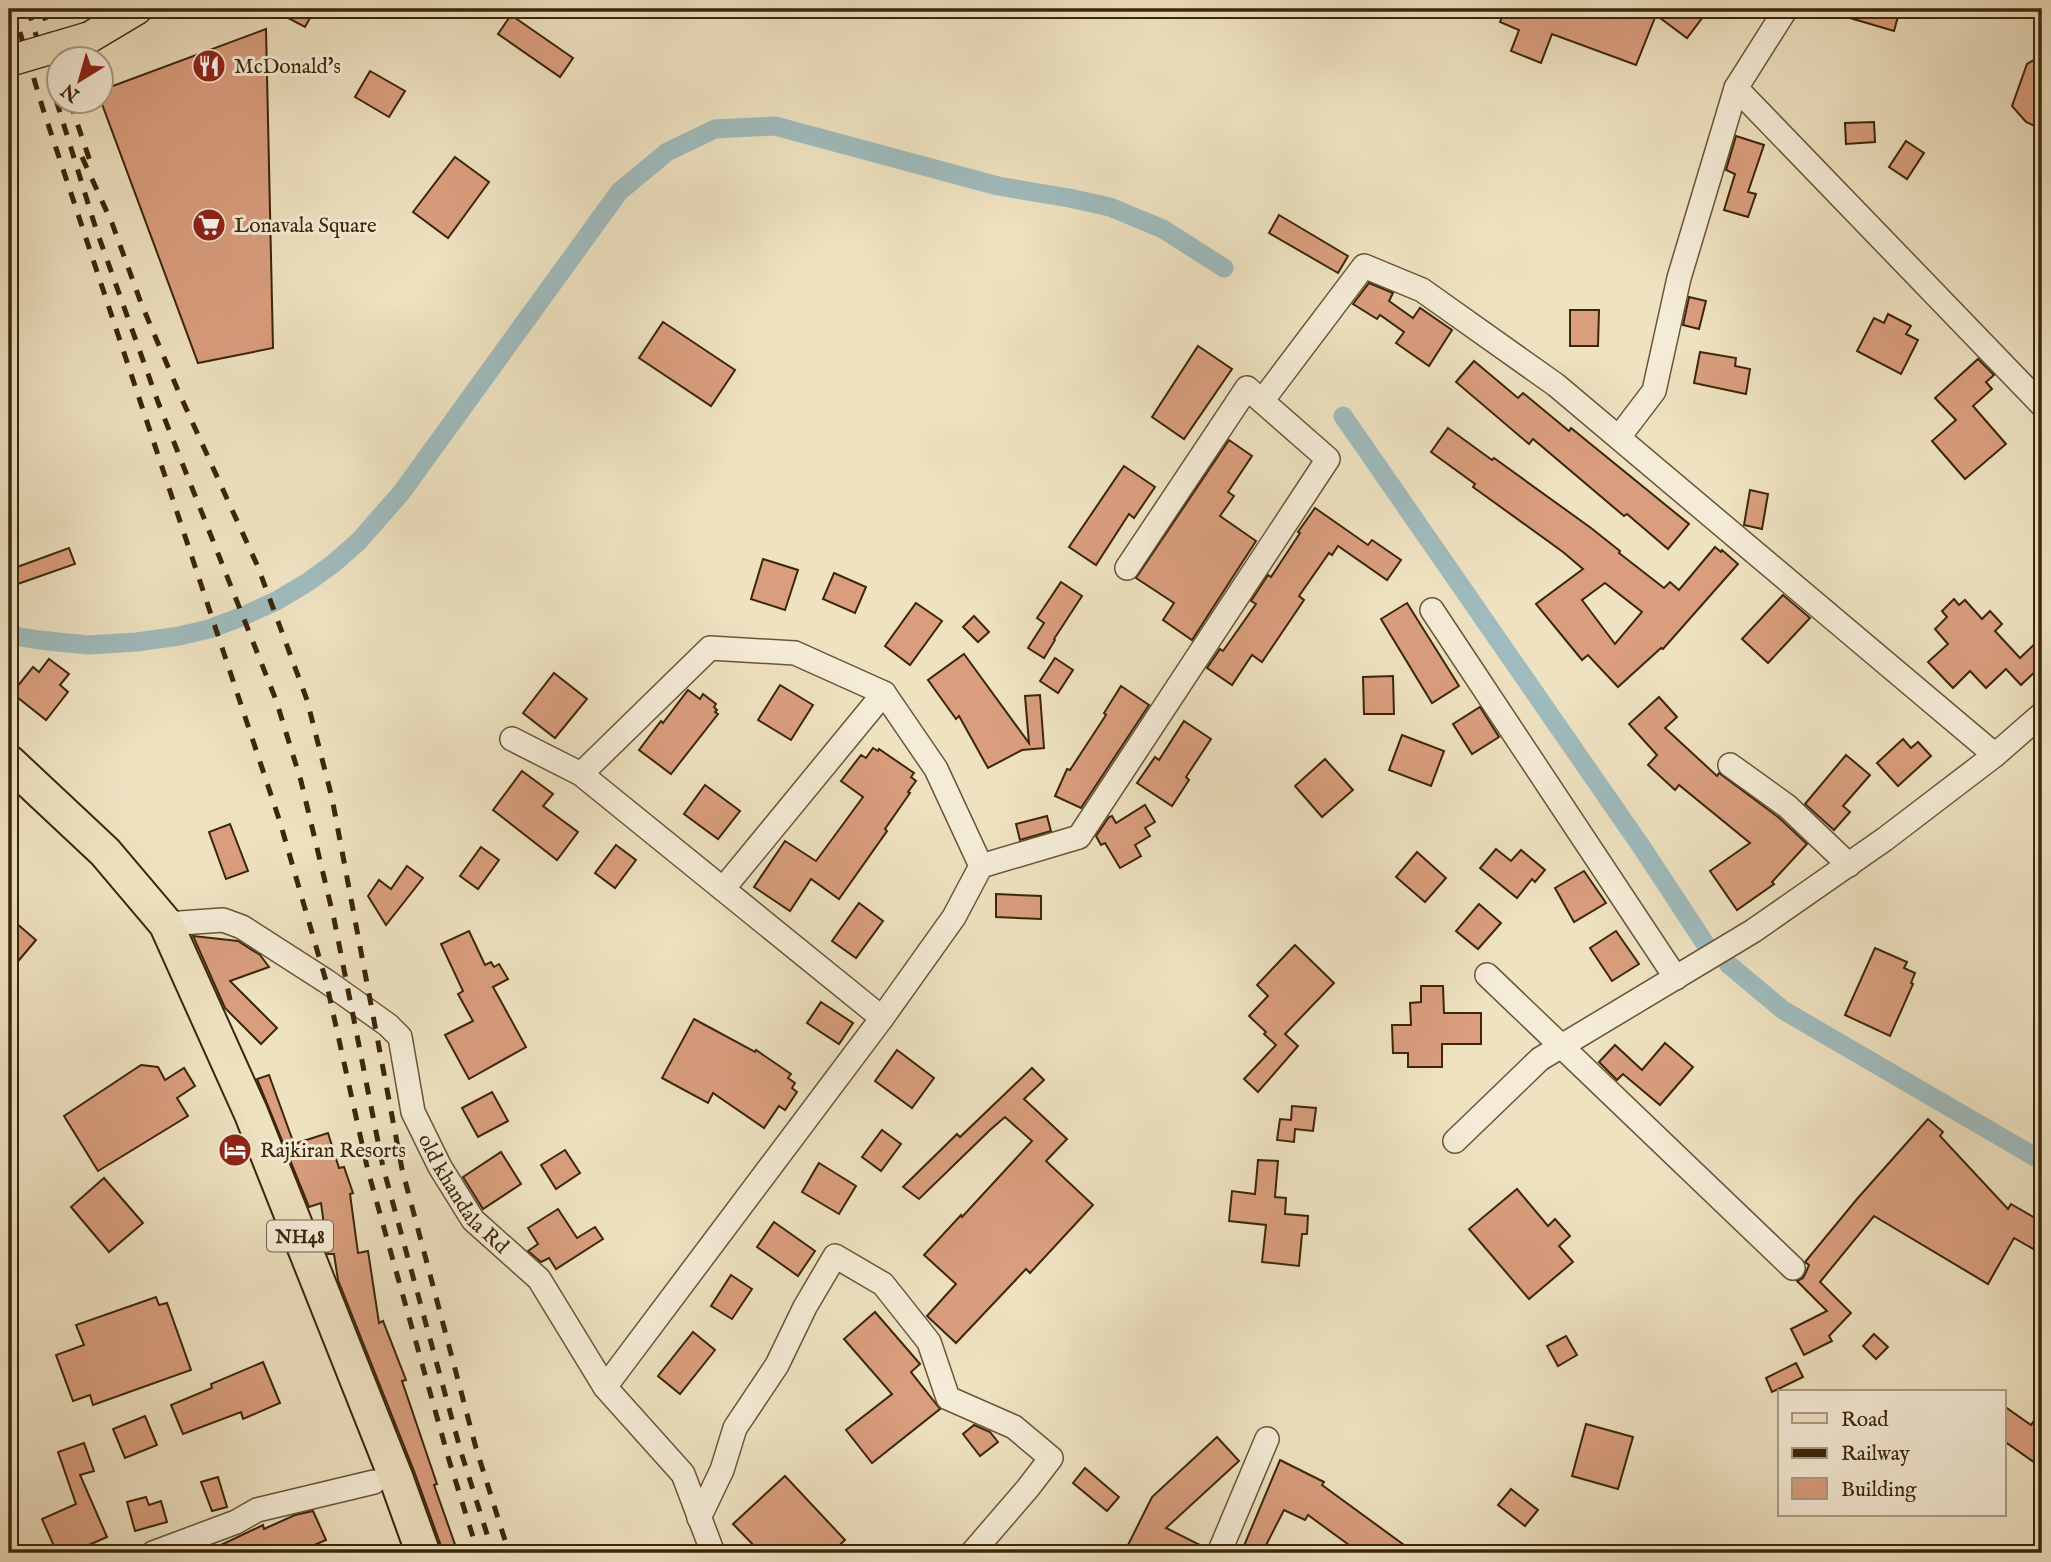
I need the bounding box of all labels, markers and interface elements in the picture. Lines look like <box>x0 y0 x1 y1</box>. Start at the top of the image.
north arrow <box>46 46 116 116</box>
restaurant icon: McDonald's <box>190 47 228 85</box>
place label: McDonald's <box>234 54 341 81</box>
text: N <box>57 77 86 107</box>
supermarket icon: Lonavala Square <box>190 206 228 244</box>
place label: Lonavala Square <box>234 213 377 240</box>
street label: old khandala Rd <box>411 1130 514 1261</box>
hotel icon: Rajkiran Resorts <box>216 1131 254 1169</box>
place label: Rajkiran Resorts <box>260 1138 406 1165</box>
road number: NH48 <box>267 1220 333 1252</box>
legend <box>1778 1390 2006 1516</box>
text: Road <box>1841 1407 1889 1434</box>
text: Railway <box>1841 1441 1911 1468</box>
text: Building <box>1841 1477 1917 1504</box>

